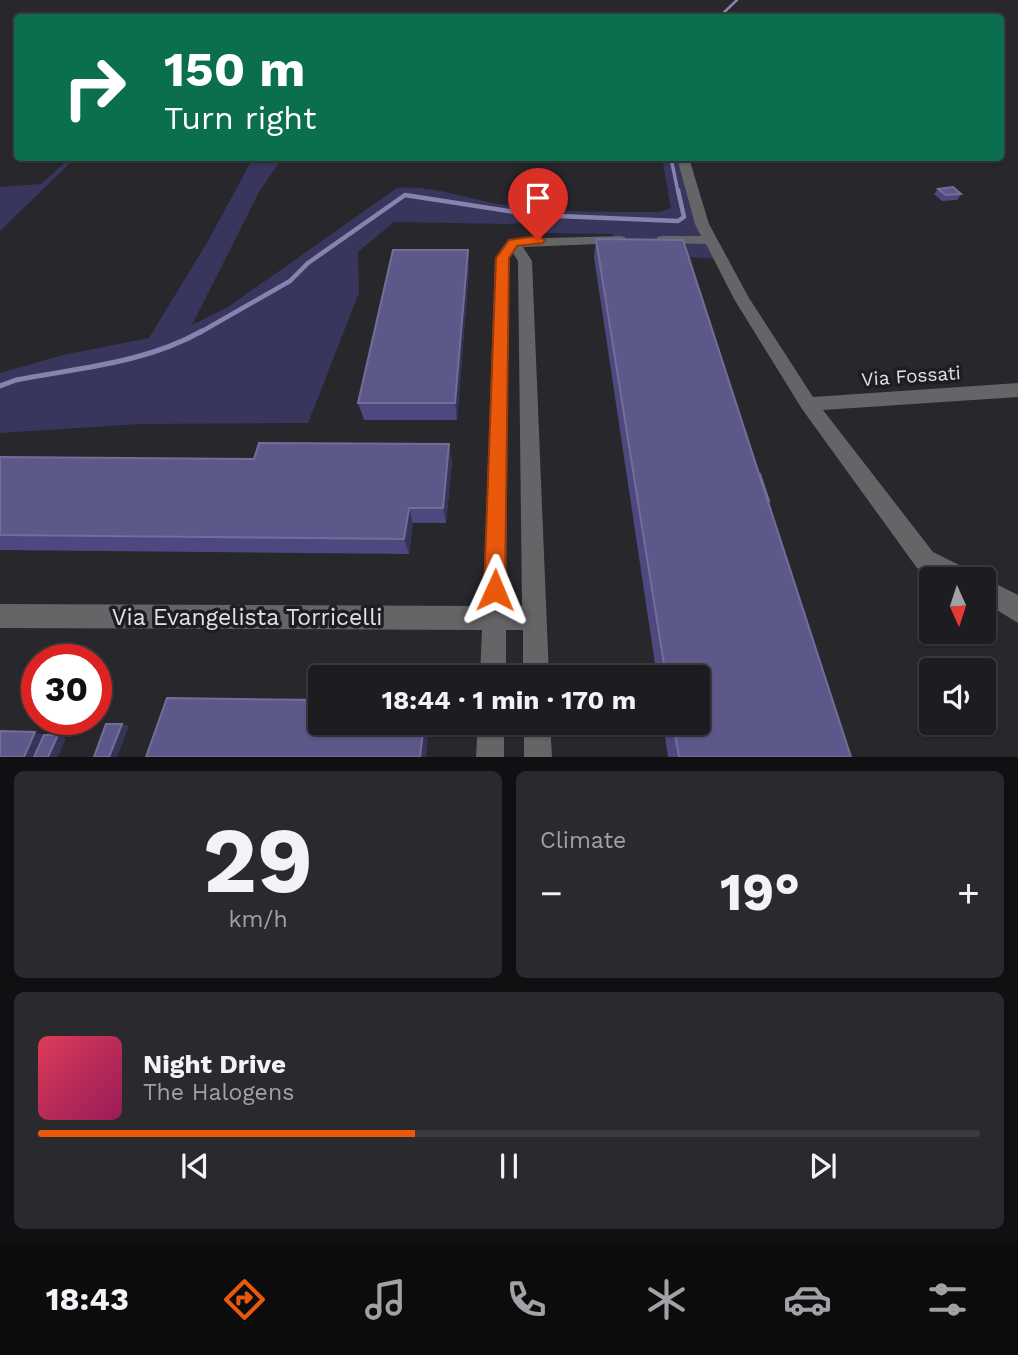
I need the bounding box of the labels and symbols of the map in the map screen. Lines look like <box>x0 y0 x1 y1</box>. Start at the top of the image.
pin <box>508 168 568 240</box>
street label: Via Fossati <box>861 361 961 391</box>
position arrow <box>458 553 532 627</box>
north arrow <box>919 567 996 644</box>
street label: Via Evangelista Torricelli <box>112 604 382 631</box>
speed limit sign: 30 <box>21 644 112 735</box>

